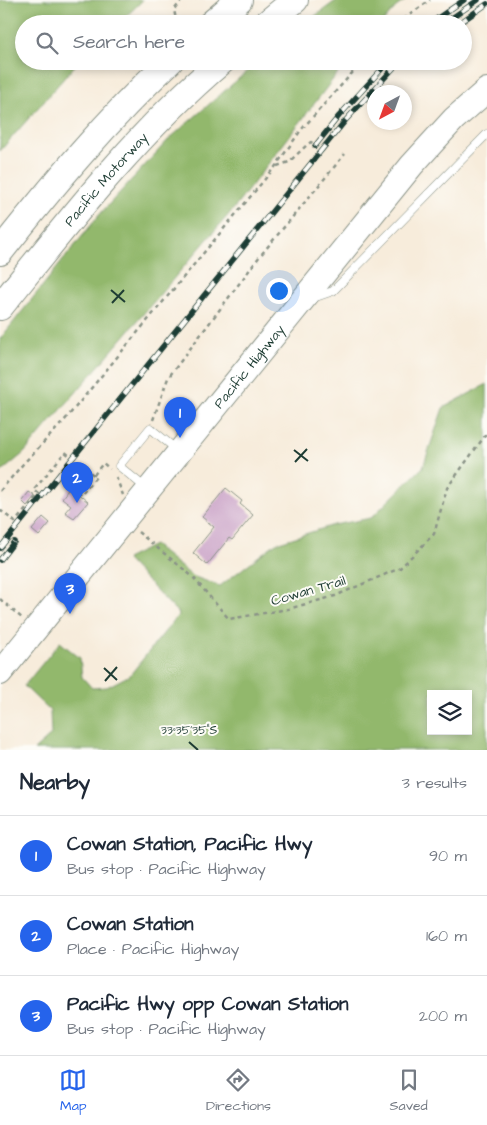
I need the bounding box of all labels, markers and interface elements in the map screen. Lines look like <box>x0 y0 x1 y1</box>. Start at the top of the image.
search box <box>15 15 472 70</box>
icon: search <box>33 29 61 57</box>
text: Search here <box>73 29 185 56</box>
north arrow <box>367 85 412 130</box>
street label: Pacific Motorway <box>60 128 153 231</box>
your location <box>266 278 292 304</box>
street label: Pacific Highway <box>209 320 290 413</box>
pin: 1 <box>164 397 196 438</box>
pin: 2 <box>61 462 93 503</box>
street label: Cowan Trail <box>269 571 348 611</box>
pin: 3 <box>54 573 86 614</box>
map controls <box>427 690 472 735</box>
button: layers <box>427 690 472 735</box>
text: 33°35'35"S <box>161 722 218 739</box>
text: Nearby <box>20 768 90 797</box>
text: 3 results <box>402 772 467 794</box>
text: Cowan Station, Pacific Hwy <box>67 831 312 858</box>
text: 1 <box>35 845 37 867</box>
text: 90 m <box>429 845 467 867</box>
text: Bus stop · Pacific Highway <box>67 858 266 880</box>
text: Cowan Station <box>67 911 194 938</box>
text: 2 <box>31 925 41 947</box>
text: 160 m <box>426 925 467 947</box>
text: Place · Pacific Highway <box>67 938 239 960</box>
text: Pacific Hwy opp Cowan Station <box>67 991 348 1018</box>
text: 3 <box>32 1005 40 1027</box>
text: 200 m <box>419 1005 467 1027</box>
text: Bus stop · Pacific Highway <box>67 1018 266 1040</box>
tab: Map <box>59 1066 87 1116</box>
tab: Directions <box>206 1066 271 1116</box>
tab: Saved <box>390 1066 428 1116</box>

